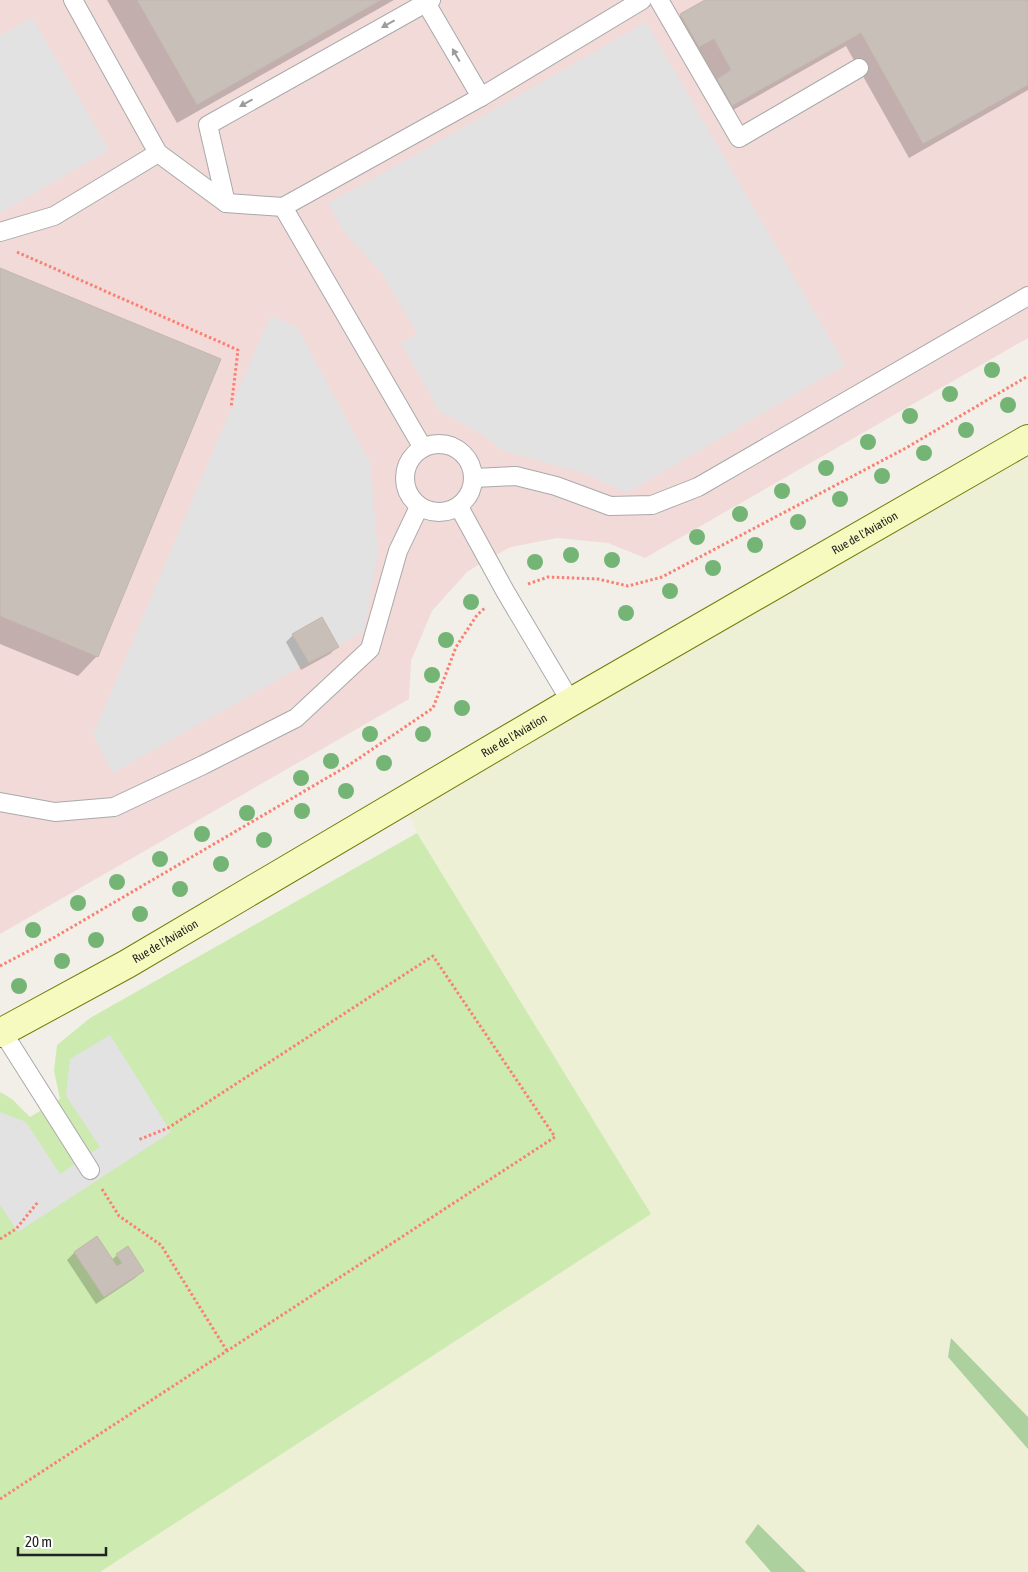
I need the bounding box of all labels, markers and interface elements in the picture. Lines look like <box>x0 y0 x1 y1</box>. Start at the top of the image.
one-way arrow <box>381 20 395 28</box>
one-way arrow <box>452 48 461 61</box>
one-way arrow <box>239 99 254 107</box>
street label: Rue de l'Aviation <box>829 508 900 557</box>
street label: Rue de l'Aviation <box>479 711 549 760</box>
street label: Rue de l'Aviation <box>130 917 201 966</box>
scale bar <box>18 1524 105 1556</box>
text: 20 m <box>25 1533 52 1550</box>

